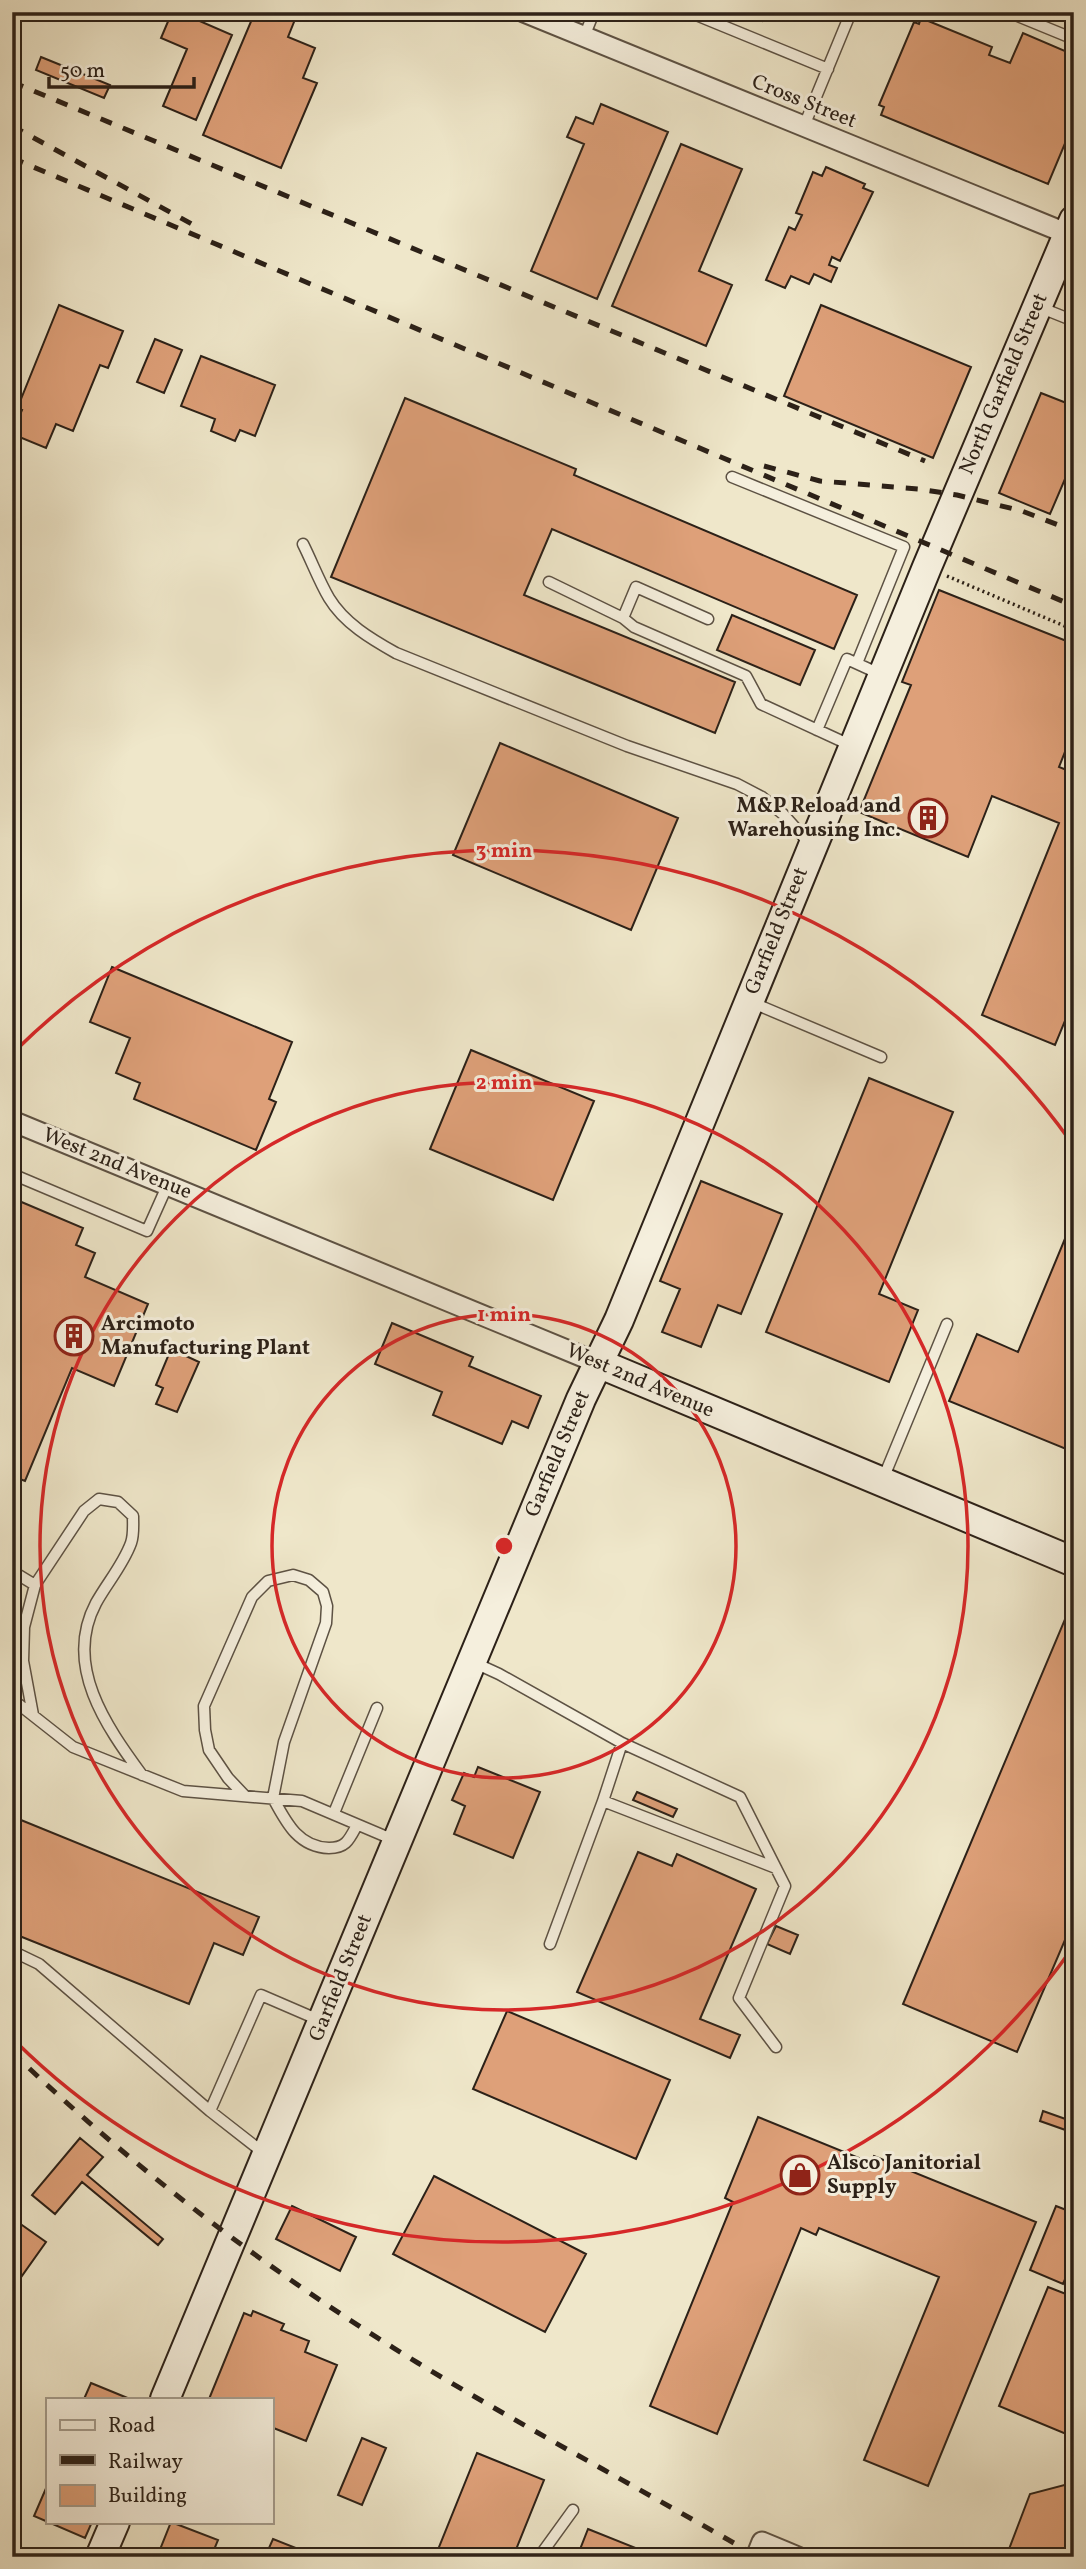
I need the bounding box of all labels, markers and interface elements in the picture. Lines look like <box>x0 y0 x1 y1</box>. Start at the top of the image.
scale bar <box>49 46 194 90</box>
text: 50 m <box>60 57 105 86</box>
street label: Cross Street <box>747 68 861 136</box>
street label: North Garfield Street <box>953 289 1055 479</box>
place label: M&P Reload and Warehousing Inc. <box>728 792 901 845</box>
building icon: M&P Reload and Warehousing Inc. <box>907 797 949 839</box>
text: 3 min <box>476 837 532 866</box>
street label: Garfield Street <box>738 863 816 999</box>
text: 2 min <box>476 1069 532 1098</box>
street label: West 2nd Avenue <box>38 1121 196 1207</box>
text: 1 min <box>477 1301 531 1330</box>
place label: Arcimoto Manufacturing Plant <box>101 1310 310 1363</box>
building icon: Arcimoto Manufacturing Plant <box>53 1315 95 1357</box>
street label: West 2nd Avenue <box>561 1337 719 1425</box>
street label: Garfield Street <box>518 1386 598 1522</box>
centre of rings <box>492 1534 516 1558</box>
street label: Garfield Street <box>302 1910 380 2046</box>
place label: Alsco Janitorial Supply <box>827 2149 981 2202</box>
shop icon: Alsco Janitorial Supply <box>779 2154 821 2196</box>
legend <box>46 2398 273 2524</box>
text: Road <box>108 2412 155 2441</box>
text: Railway <box>108 2448 184 2477</box>
text: Building <box>108 2482 187 2511</box>

